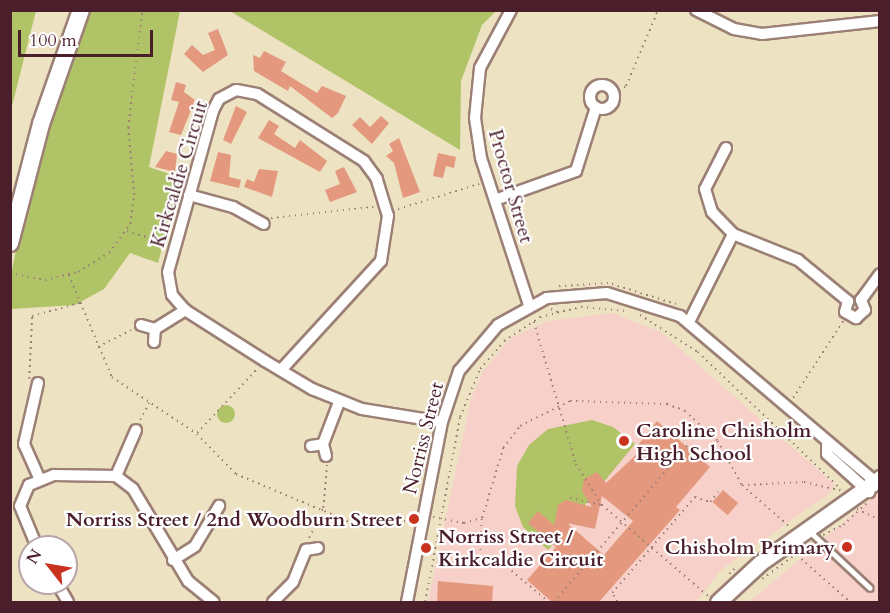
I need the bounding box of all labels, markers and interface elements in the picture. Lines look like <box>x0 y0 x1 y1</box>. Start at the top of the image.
scale bar <box>21 18 156 56</box>
text: 100 m <box>29 28 77 53</box>
street label: Kirkcaldie Circuit <box>145 98 213 250</box>
street label: Proctor Street <box>483 126 539 246</box>
street label: Norriss Street <box>397 379 449 497</box>
place label: Caroline Chisholm High School <box>636 418 811 465</box>
marker: Caroline Chisholm High School <box>617 434 631 448</box>
place label: Norriss Street / 2nd Woodburn Street <box>66 507 402 531</box>
marker: Norriss Street / 2nd Woodburn Street <box>407 512 421 526</box>
place label: Norriss Street / Kirkcaldie Circuit <box>438 524 603 571</box>
north arrow <box>18 535 78 595</box>
place label: Chisholm Primary <box>665 535 835 559</box>
marker: Chisholm Primary <box>840 540 854 554</box>
marker: Norriss Street / Kirkcaldie Circuit <box>419 541 433 555</box>
text: N <box>21 545 47 568</box>

